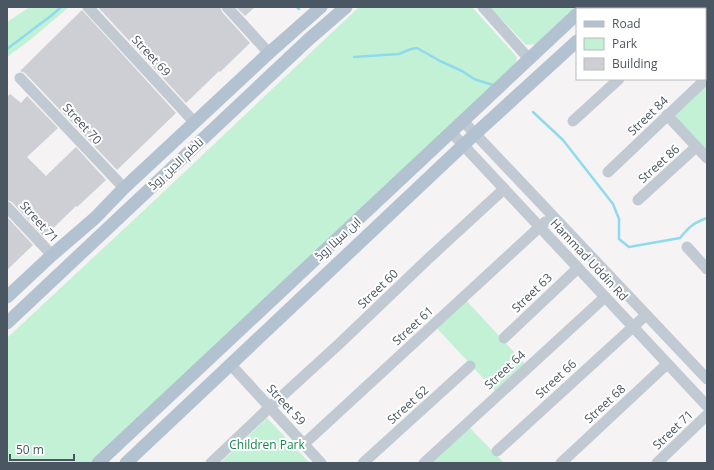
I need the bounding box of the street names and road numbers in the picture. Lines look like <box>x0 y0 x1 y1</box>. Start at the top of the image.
street label: Street 69 <box>128 31 175 80</box>
street label: Street 84 <box>624 92 672 139</box>
street label: Street 70 <box>59 99 106 148</box>
street label: ناظم الدین روڈ <box>144 134 207 194</box>
street label: Street 86 <box>634 140 683 187</box>
street label: Street 71 <box>16 197 63 246</box>
street label: ابن سینا روڈ <box>311 213 364 264</box>
street label: Hammad Uddin Rd <box>547 215 632 304</box>
street label: Street 60 <box>354 265 402 312</box>
street label: Street 63 <box>508 269 556 316</box>
street label: Street 61 <box>388 302 437 349</box>
street label: Street 64 <box>480 346 529 393</box>
street label: Street 66 <box>531 355 580 402</box>
street label: Street 59 <box>263 380 310 429</box>
street label: Street 68 <box>580 380 629 427</box>
street label: Street 62 <box>383 381 432 428</box>
street label: Street 71 <box>649 406 697 453</box>

